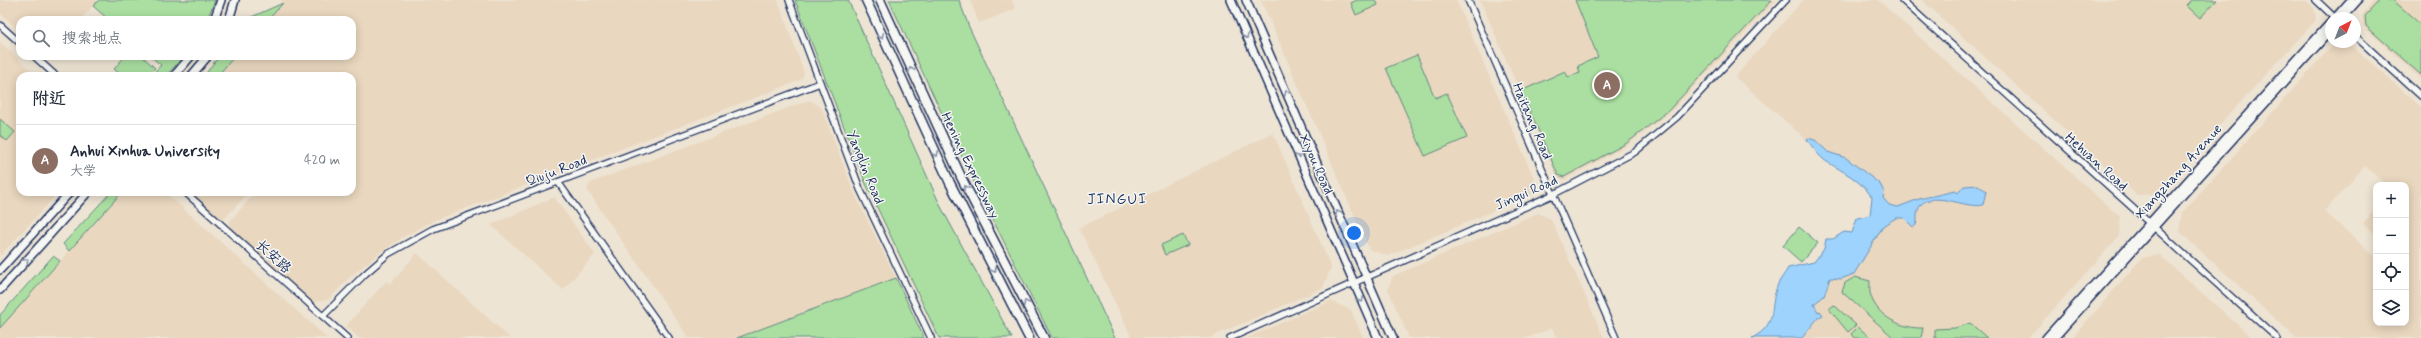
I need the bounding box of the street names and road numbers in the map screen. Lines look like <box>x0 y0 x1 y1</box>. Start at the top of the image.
street label: Haitang Road <box>1508 80 1556 163</box>
street label: Hening Expressway <box>937 109 1004 222</box>
street label: Xiangzhang Avenue <box>2131 120 2227 224</box>
street label: Yanglin Road <box>841 128 888 207</box>
street label: Hehuan Road <box>2061 129 2132 195</box>
street label: Xiyou Road <box>1295 131 1337 197</box>
street label: Qiuju Road <box>523 151 589 191</box>
street label: Jingui Road <box>1492 171 1561 216</box>
street label: 长安路 <box>252 236 295 277</box>

